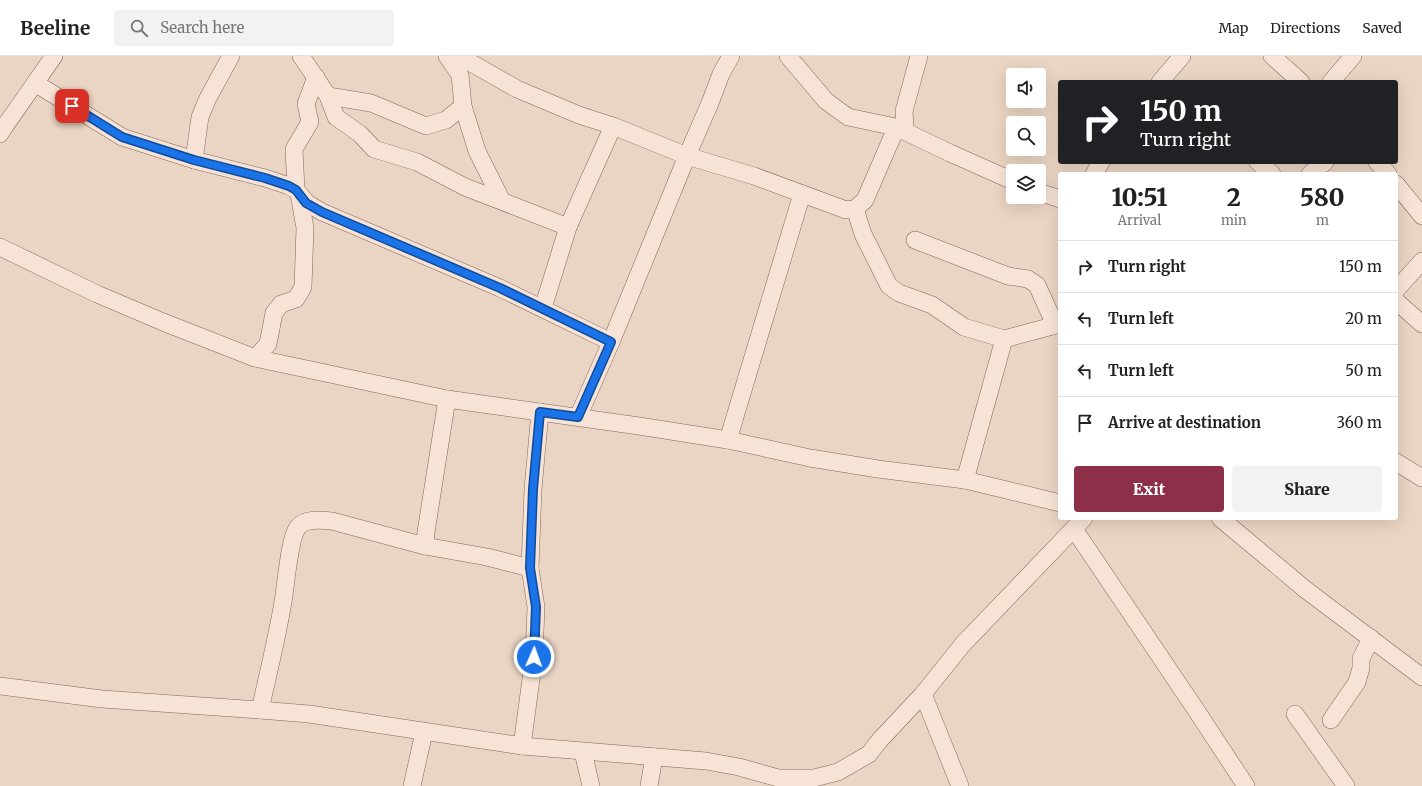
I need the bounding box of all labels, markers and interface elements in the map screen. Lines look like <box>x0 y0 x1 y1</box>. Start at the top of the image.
search box <box>114 10 394 46</box>
text: Beeline <box>20 16 90 40</box>
icon: search <box>128 17 150 39</box>
text: Search here <box>160 18 244 37</box>
text: Map <box>1218 19 1248 37</box>
text: Directions <box>1270 19 1340 37</box>
text: Saved <box>1362 19 1402 37</box>
map controls <box>1006 68 1046 204</box>
button: sound <box>1006 68 1046 108</box>
pin <box>55 89 89 123</box>
text: 150 m <box>1140 93 1222 129</box>
icon: arrive <box>61 95 83 117</box>
icon: right <box>1074 96 1126 148</box>
button: search <box>1006 116 1046 156</box>
text: Turn right <box>1140 128 1231 151</box>
button: layers <box>1006 164 1046 204</box>
text: 10:51 <box>1111 182 1168 213</box>
text: 2 <box>1227 182 1241 213</box>
text: 580 <box>1300 182 1345 213</box>
text: Arrival <box>1118 212 1161 229</box>
text: min <box>1221 212 1247 229</box>
text: m <box>1316 212 1329 229</box>
icon: right <box>1074 256 1096 278</box>
text: Turn right <box>1108 257 1186 276</box>
text: 150 m <box>1339 257 1382 276</box>
icon: left <box>1074 308 1096 330</box>
text: Turn left <box>1108 309 1174 328</box>
text: 20 m <box>1345 309 1382 328</box>
icon: left <box>1074 360 1096 382</box>
text: Turn left <box>1108 361 1174 380</box>
text: 50 m <box>1345 361 1382 380</box>
icon: arrive <box>1074 412 1096 434</box>
text: Arrive at destination <box>1108 413 1261 432</box>
text: 360 m <box>1336 413 1382 432</box>
button: Exit <box>1074 466 1224 512</box>
button: Share <box>1232 466 1382 512</box>
position arrow <box>513 636 555 678</box>

